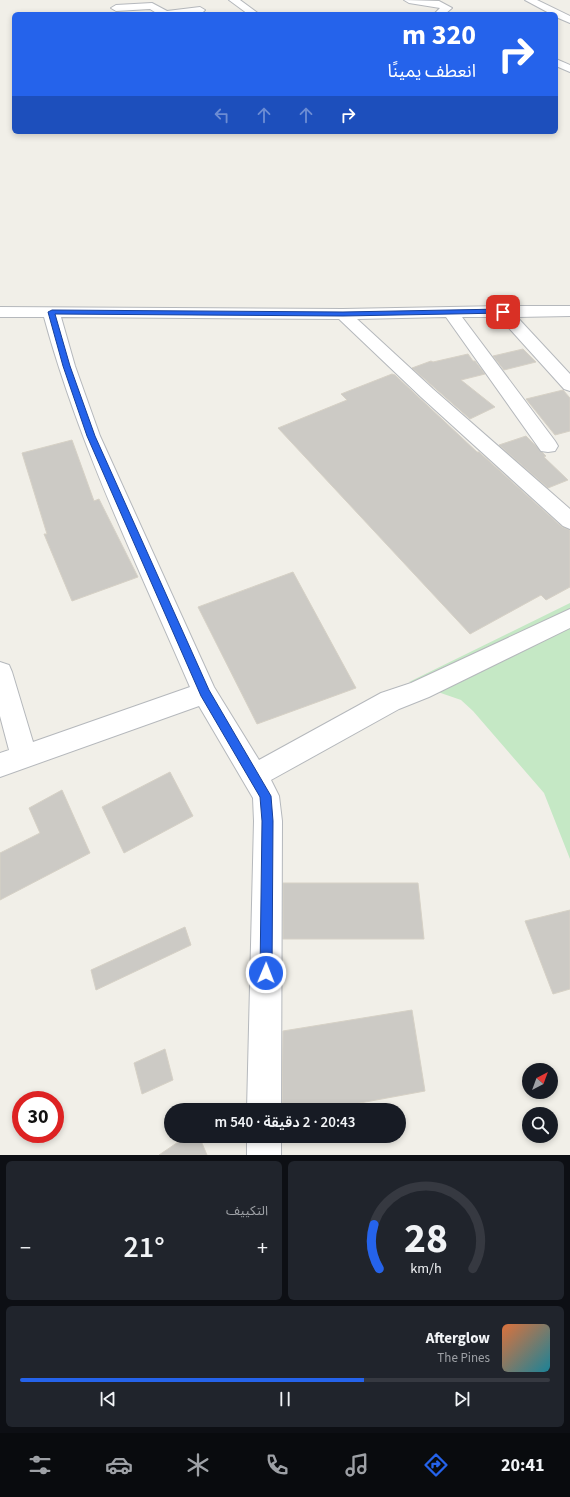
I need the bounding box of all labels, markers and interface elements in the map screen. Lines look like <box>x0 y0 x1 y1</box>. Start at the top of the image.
text: 320 m <box>402 15 476 55</box>
icon: right <box>490 28 542 80</box>
text: انعطف يمينًا <box>387 59 476 84</box>
icon: left <box>211 104 233 126</box>
icon: ahead <box>253 104 275 126</box>
icon: ahead <box>295 104 317 126</box>
icon: right <box>337 104 359 126</box>
pin <box>486 295 520 329</box>
icon: arrive <box>492 301 514 323</box>
position arrow <box>245 952 287 994</box>
north arrow <box>522 1063 558 1099</box>
map controls <box>522 1063 558 1143</box>
speed limit sign: 30 <box>12 1091 64 1143</box>
button: search <box>522 1107 558 1143</box>
text: 20:43 · 2 دقيقة · 540 m <box>214 1112 356 1133</box>
text: التكييف <box>226 1202 268 1220</box>
text: 28 <box>404 1208 448 1268</box>
text: 21° <box>123 1226 165 1269</box>
text: − <box>20 1232 31 1264</box>
text: + <box>257 1232 268 1264</box>
text: km/h <box>410 1257 442 1278</box>
text: Afterglow <box>426 1328 490 1349</box>
text: The Pines <box>437 1349 490 1367</box>
icon: previous <box>97 1388 119 1410</box>
icon: pause <box>274 1388 296 1410</box>
icon: next <box>451 1388 473 1410</box>
icon: filters <box>26 1451 54 1479</box>
icon: car <box>105 1451 133 1479</box>
icon: climate <box>184 1451 212 1479</box>
icon: phone <box>263 1451 291 1479</box>
icon: music <box>343 1451 371 1479</box>
icon: directions <box>422 1451 450 1479</box>
text: 20:41 <box>501 1453 544 1478</box>

